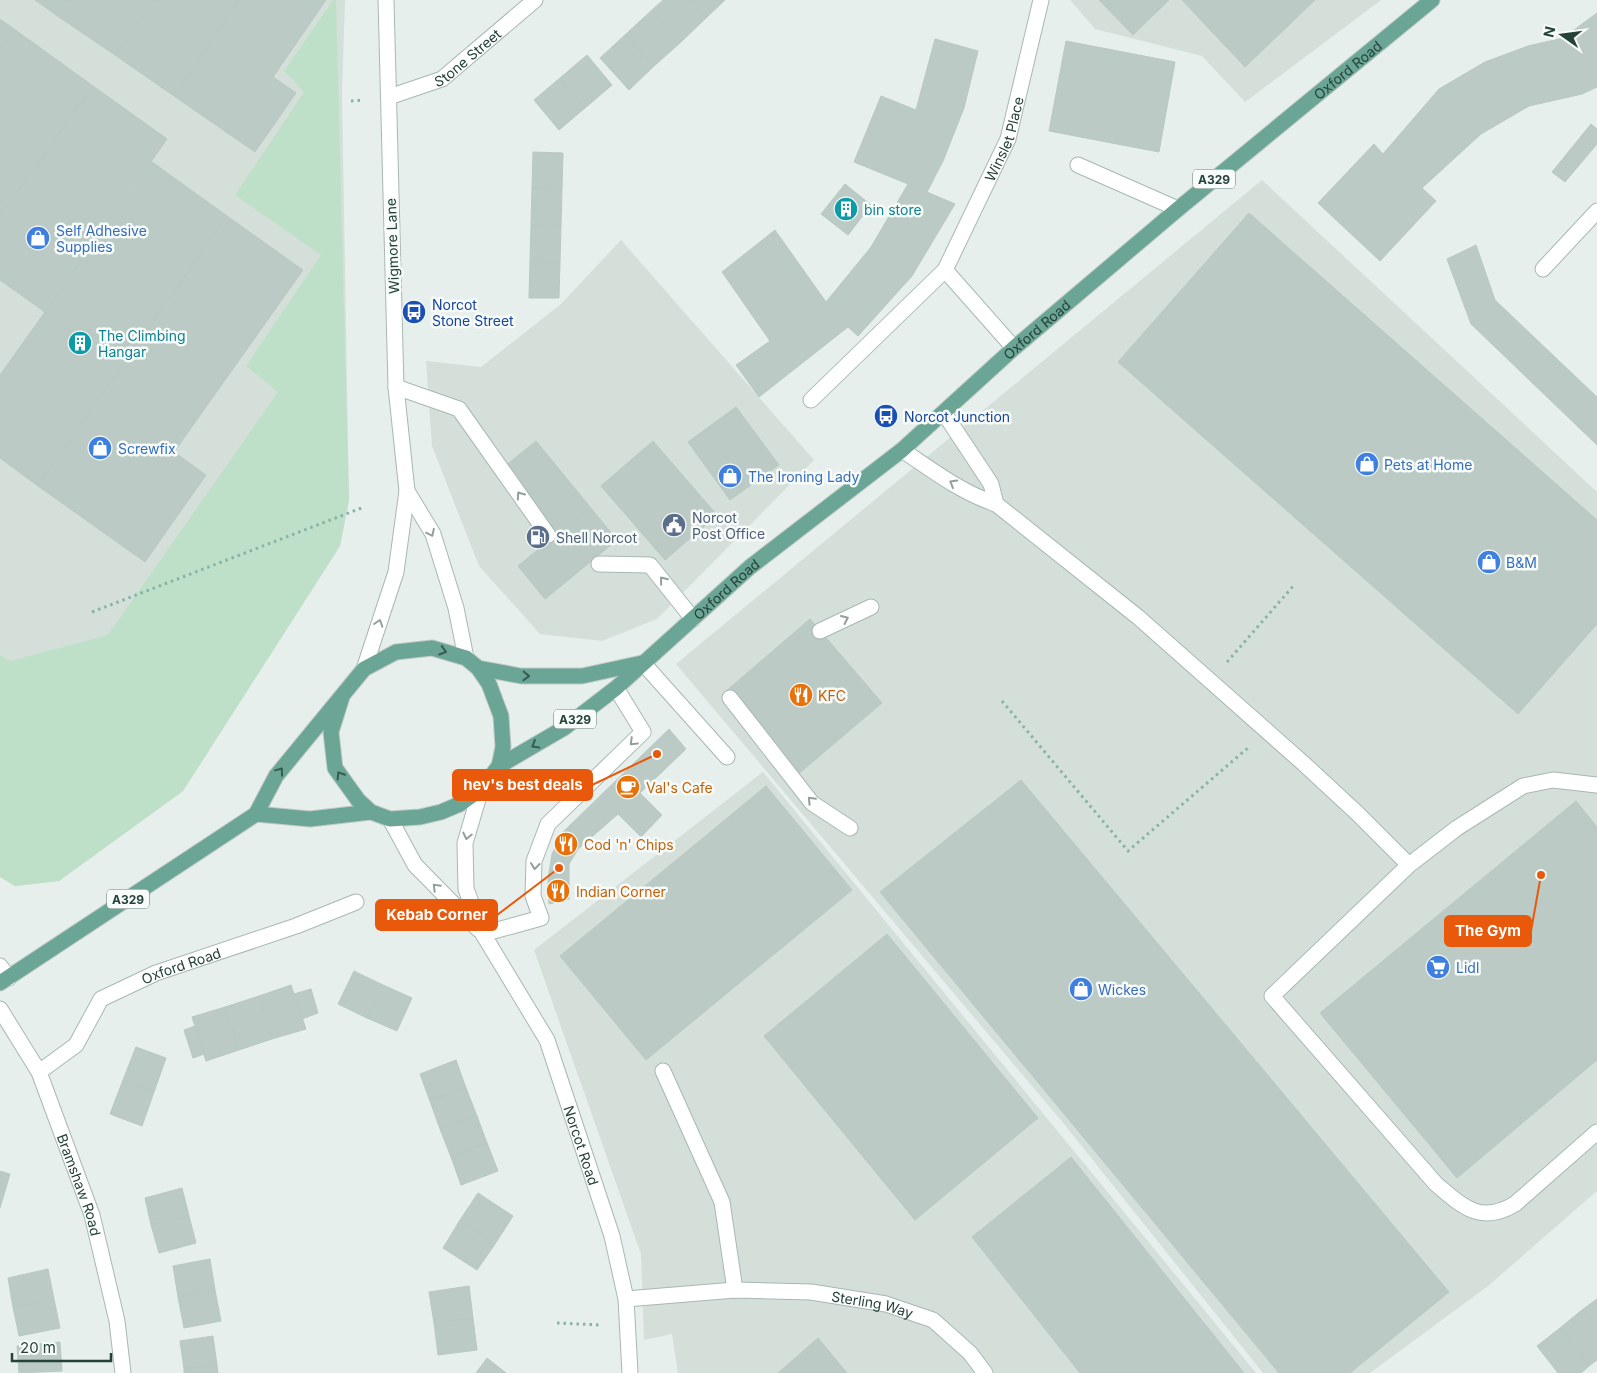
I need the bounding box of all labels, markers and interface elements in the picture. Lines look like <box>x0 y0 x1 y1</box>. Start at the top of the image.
north arrow <box>1537 10 1587 60</box>
street label: Stone Street <box>432 24 504 90</box>
text: N <box>1539 25 1558 39</box>
street label: Oxford Road <box>1310 37 1385 103</box>
street label: Winslet Place <box>981 95 1026 184</box>
road number: A329 <box>1193 170 1235 188</box>
building icon: bin store <box>833 196 859 222</box>
street label: Wigmore Lane <box>382 198 402 294</box>
place label: bin store <box>864 201 922 218</box>
place label: Self Adhesive Supplies <box>56 222 147 255</box>
shop icon: Self Adhesive Supplies <box>25 225 51 251</box>
place label: Norcot Stone Street <box>432 296 514 329</box>
street label: Oxford Road <box>999 296 1074 363</box>
bus stop icon: Norcot Stone Street <box>401 299 427 325</box>
place label: The Climbing Hangar <box>98 327 186 360</box>
building icon: The Climbing Hangar <box>67 330 93 356</box>
bus stop icon: Norcot Junction <box>873 403 899 429</box>
place label: Norcot Junction <box>904 408 1010 425</box>
shop icon: Screwfix <box>87 435 113 461</box>
place label: Screwfix <box>118 440 176 457</box>
shop icon: Pets at Home <box>1354 451 1380 477</box>
place label: Pets at Home <box>1384 456 1472 473</box>
shop icon: The Ironing Lady <box>717 463 743 489</box>
place label: The Ironing Lady <box>748 468 859 485</box>
one-way arrow <box>949 480 958 490</box>
one-way arrow <box>517 491 526 501</box>
place label: Norcot Post Office <box>692 509 765 542</box>
public building icon: Norcot Post Office <box>661 512 687 538</box>
fuel station icon: Shell Norcot <box>525 524 551 550</box>
one-way arrow <box>425 527 435 536</box>
place label: Shell Norcot <box>556 529 638 546</box>
shop icon: B&M <box>1476 549 1502 575</box>
place label: B&M <box>1506 554 1537 571</box>
street label: Oxford Road <box>689 555 762 623</box>
one-way arrow <box>660 576 669 586</box>
one-way arrow <box>840 614 849 625</box>
one-way arrow <box>374 619 384 628</box>
one-way arrow <box>439 646 447 656</box>
one-way arrow <box>522 670 530 681</box>
restaurant icon: KFC <box>788 682 814 708</box>
place label: KFC <box>818 687 846 704</box>
road number: A329 <box>554 710 596 729</box>
one-way arrow <box>630 736 639 745</box>
one-way arrow <box>531 738 540 748</box>
one-way arrow <box>274 767 283 777</box>
callout: hev's best deals <box>453 770 592 800</box>
one-way arrow <box>337 771 346 781</box>
cafe icon: Val's Cafe <box>615 774 641 800</box>
text: hev's best deals <box>463 775 583 794</box>
place label: Val's Cafe <box>646 779 713 796</box>
one-way arrow <box>808 796 817 805</box>
restaurant icon: Cod 'n' Chips <box>553 831 579 857</box>
one-way arrow <box>462 832 473 840</box>
place label: Cod 'n' Chips <box>584 836 674 853</box>
one-way arrow <box>530 862 541 870</box>
restaurant icon: Indian Corner <box>545 878 571 904</box>
place label: Indian Corner <box>576 883 666 900</box>
one-way arrow <box>433 884 442 893</box>
road number: A329 <box>107 890 149 909</box>
callout: Kebab Corner <box>376 900 497 930</box>
text: Kebab Corner <box>386 905 488 924</box>
callout: The Gym <box>1445 916 1531 946</box>
text: The Gym <box>1455 921 1521 940</box>
street label: Oxford Road <box>138 943 223 987</box>
supermarket icon: Lidl <box>1425 954 1451 980</box>
place label: Lidl <box>1456 959 1479 976</box>
shop icon: Wickes <box>1068 976 1094 1002</box>
place label: Wickes <box>1098 981 1146 998</box>
street label: Norcot Road <box>561 1103 603 1187</box>
street label: Bramshaw Road <box>54 1131 105 1237</box>
street label: Sterling Way <box>830 1287 916 1321</box>
scale bar <box>12 1330 111 1362</box>
text: 20 m <box>20 1338 56 1357</box>

